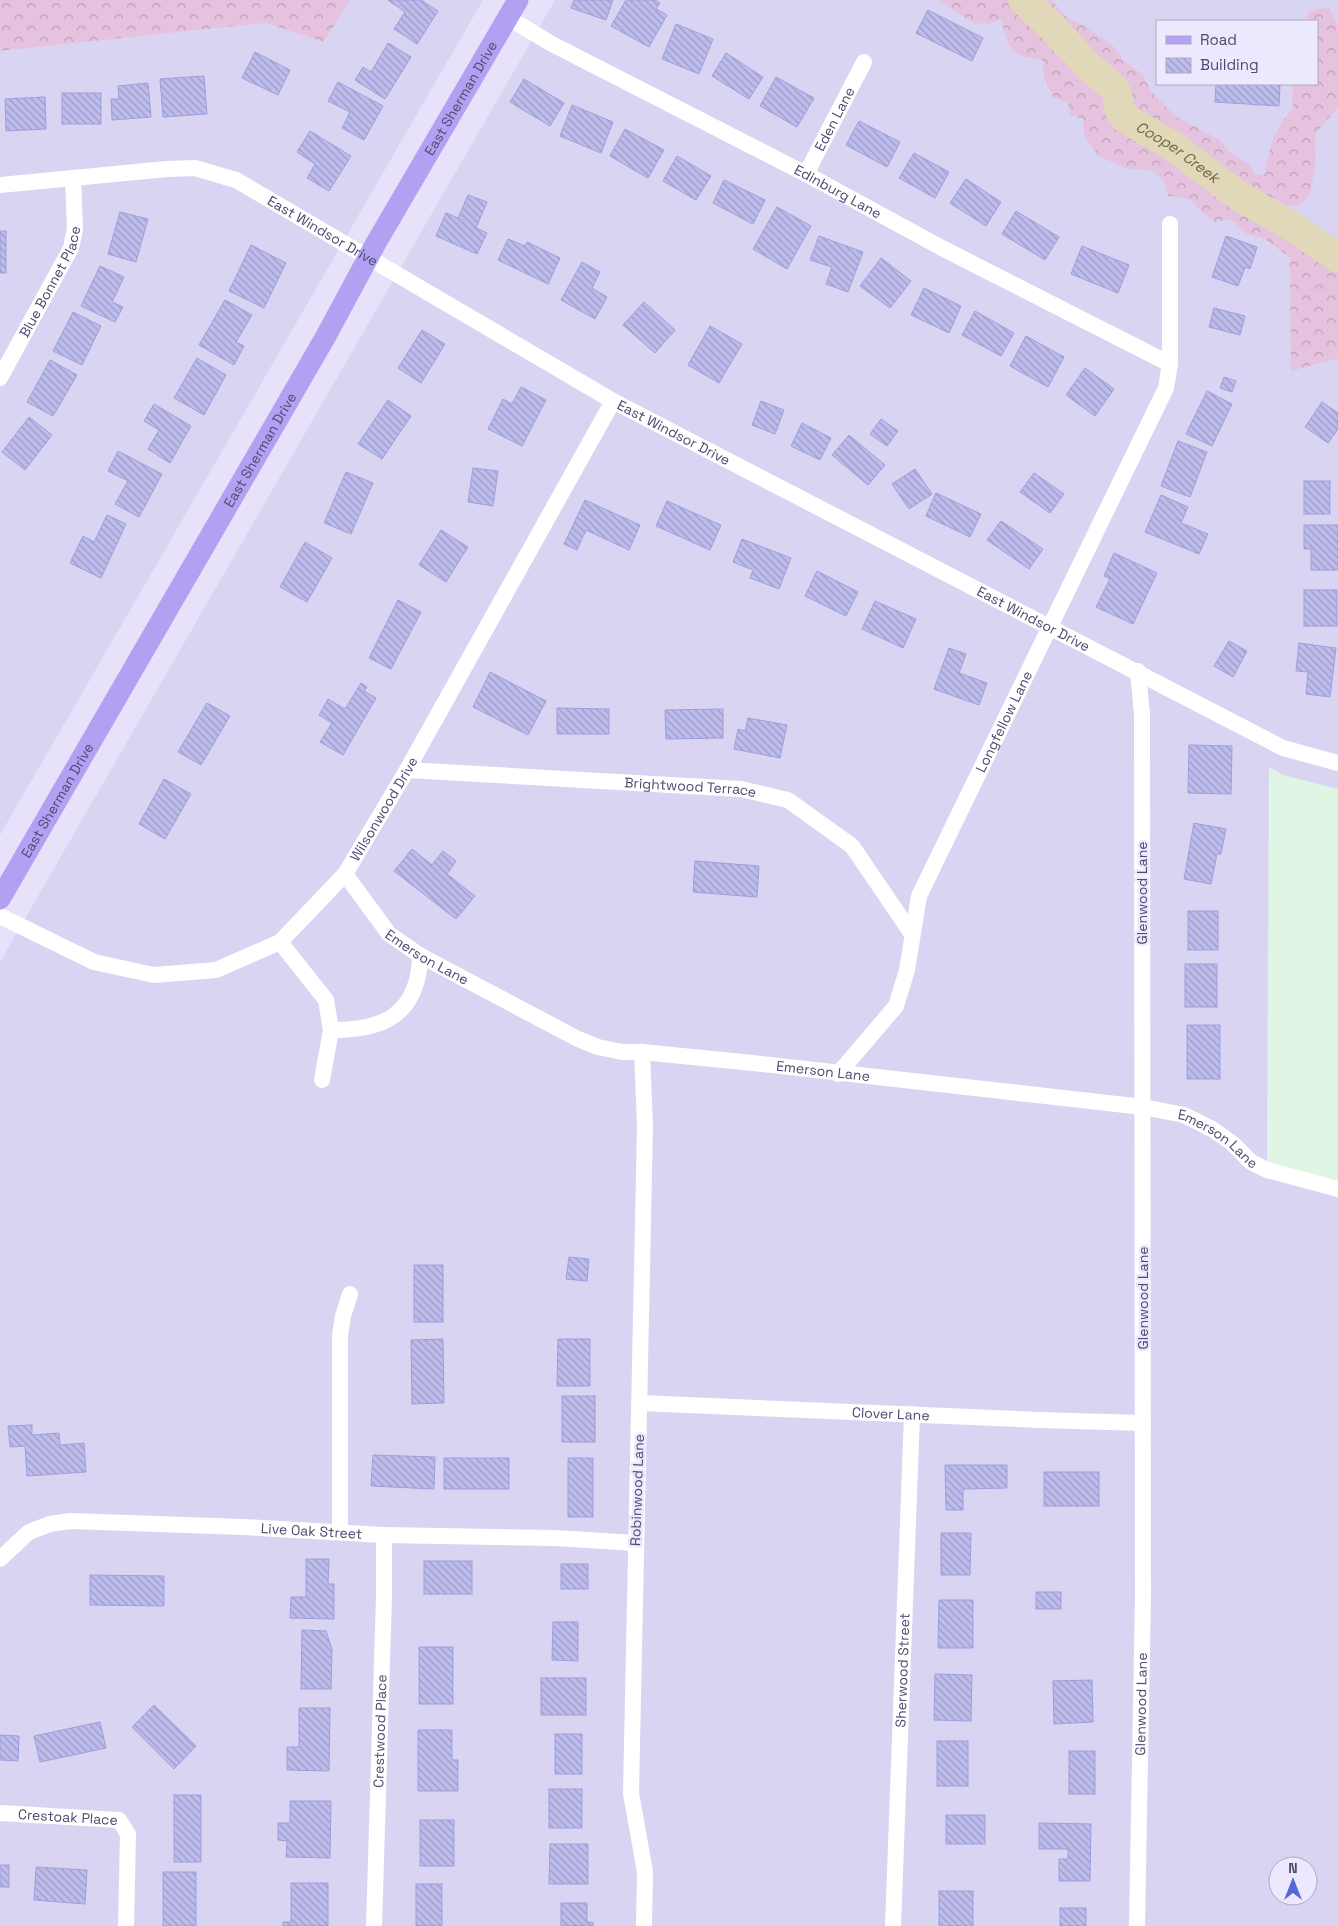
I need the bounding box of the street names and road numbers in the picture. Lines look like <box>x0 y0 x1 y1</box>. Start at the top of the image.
street label: East Sherman Drive <box>420 38 501 159</box>
street label: Eden Lane <box>810 84 859 154</box>
street label: Edinburg Lane <box>791 161 885 222</box>
street label: East Windsor Drive <box>264 191 381 270</box>
street label: Blue Bonnet Place <box>15 224 84 341</box>
street label: East Sherman Drive <box>220 389 300 511</box>
street label: East Windsor Drive <box>614 396 733 469</box>
street label: East Windsor Drive <box>974 582 1093 655</box>
street label: Longfellow Lane <box>972 668 1036 775</box>
street label: East Sherman Drive <box>17 740 97 861</box>
street label: Wilsonwood Drive <box>346 753 422 864</box>
street label: Brightwood Terrace <box>624 773 758 801</box>
street label: Glenwood Lane <box>1133 841 1151 945</box>
street label: Emerson Lane <box>382 925 472 989</box>
street label: Emerson Lane <box>775 1057 871 1085</box>
street label: Emerson Lane <box>1177 1105 1260 1173</box>
street label: Glenwood Lane <box>1134 1246 1152 1350</box>
street label: Clover Lane <box>851 1403 930 1424</box>
street label: Robinwood Lane <box>626 1434 648 1546</box>
street label: Live Oak Street <box>260 1519 363 1543</box>
street label: Sherwood Street <box>891 1613 914 1728</box>
street label: Glenwood Lane <box>1131 1652 1151 1756</box>
street label: Crestwood Place <box>369 1674 391 1788</box>
street label: Crestoak Place <box>17 1805 118 1829</box>

